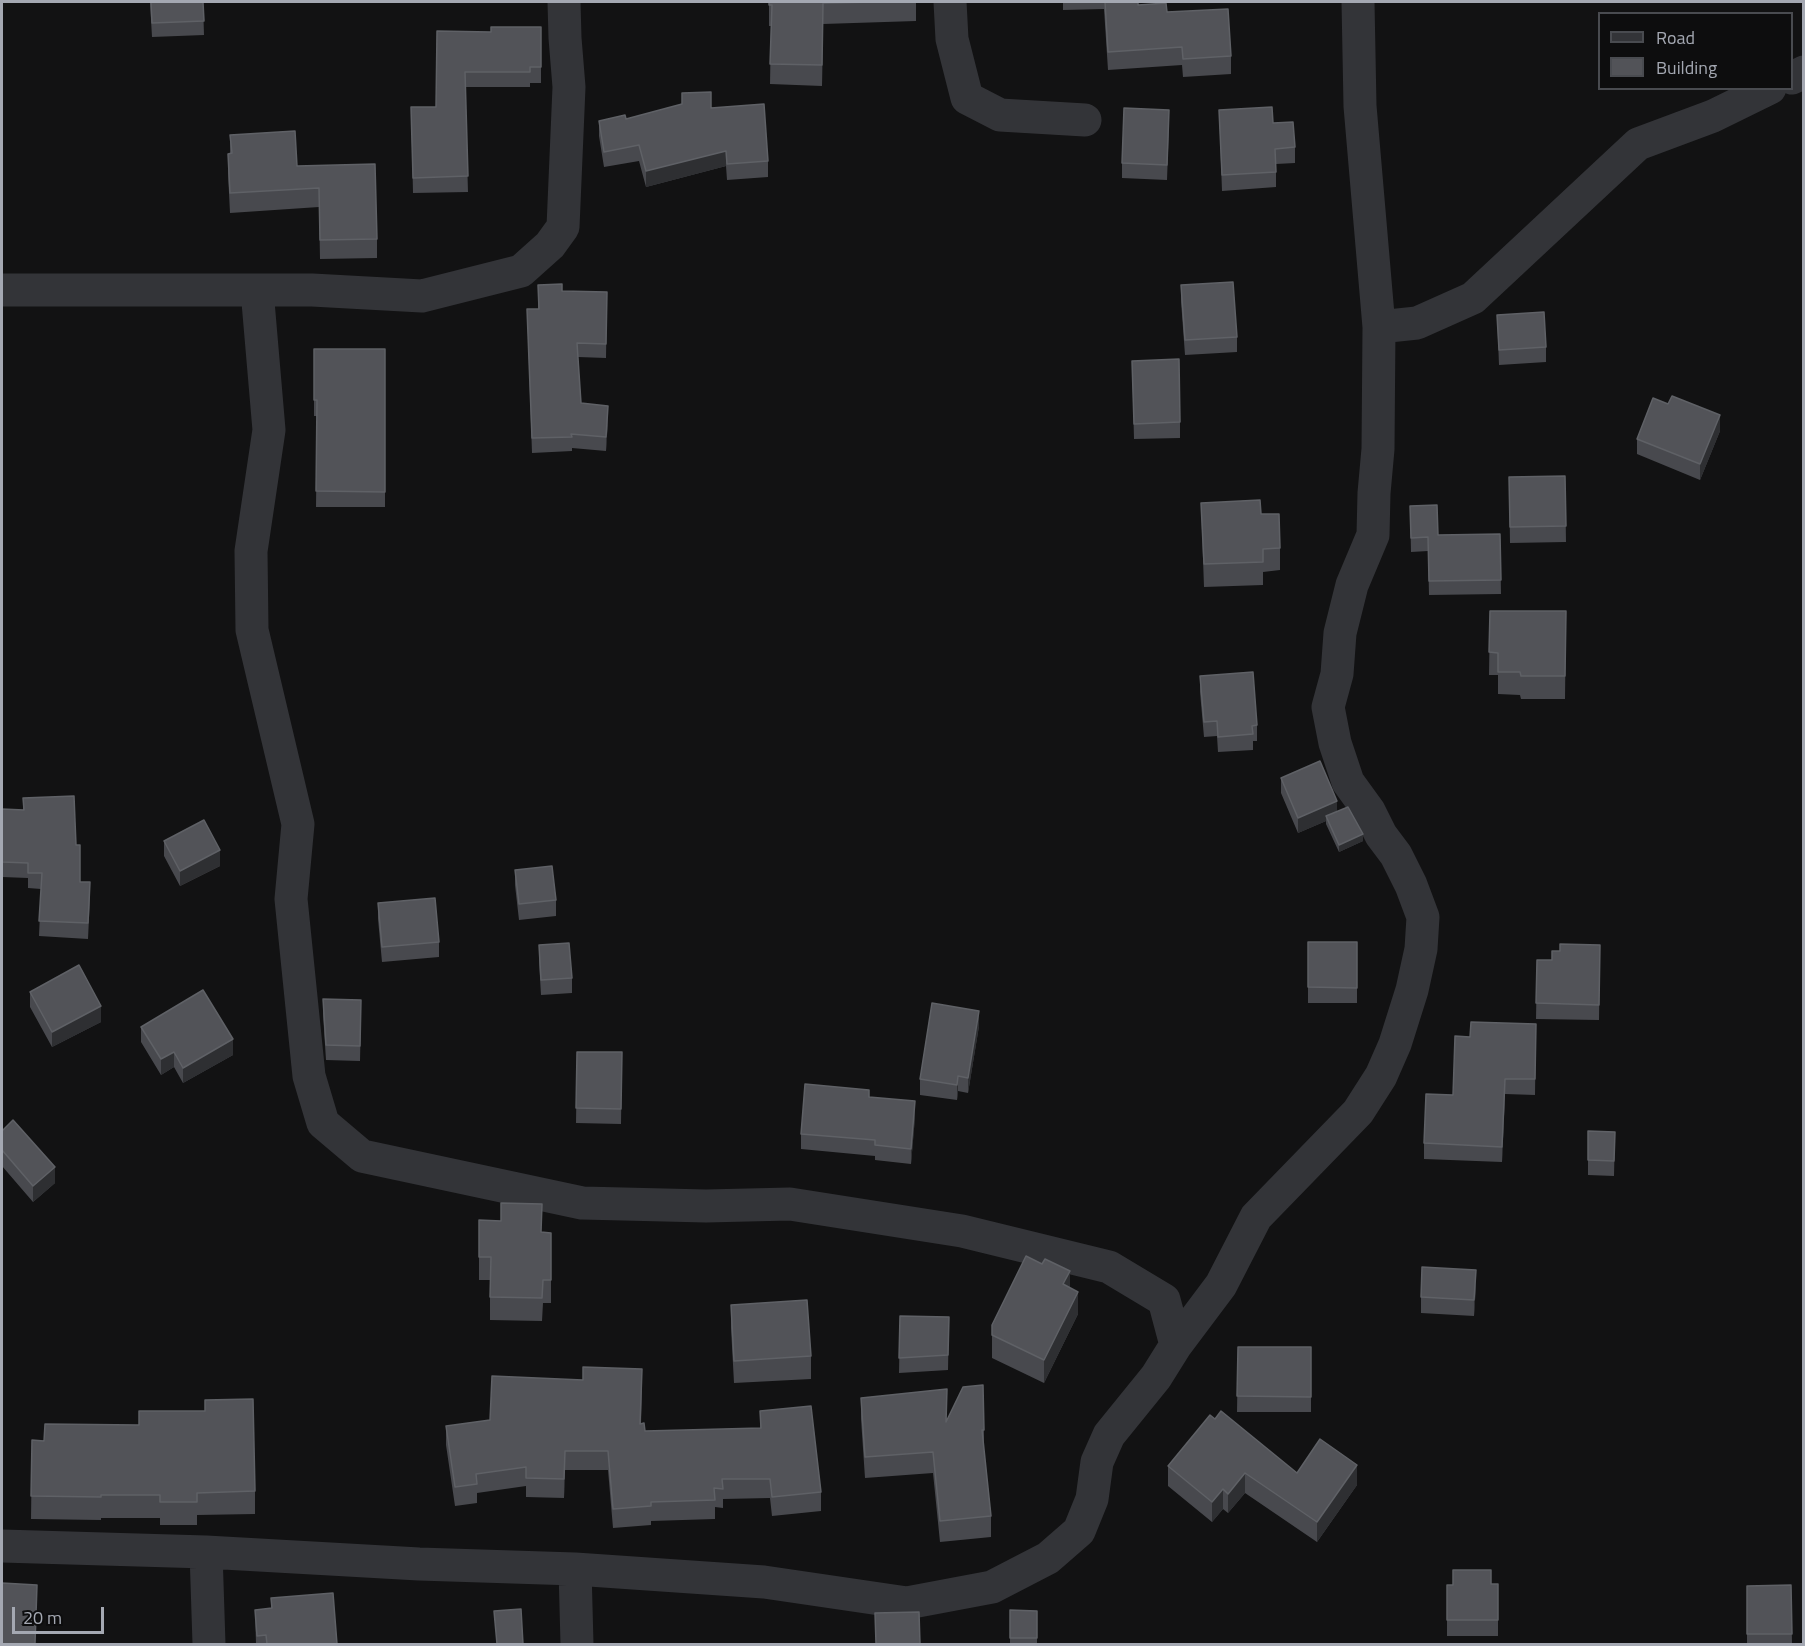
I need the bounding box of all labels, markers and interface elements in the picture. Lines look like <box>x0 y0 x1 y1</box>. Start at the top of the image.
legend <box>1598 12 1793 90</box>
text: Road <box>1656 24 1695 51</box>
text: Building <box>1656 54 1717 81</box>
scale bar <box>15 1595 106 1633</box>
text: 20 m <box>23 1604 62 1631</box>

